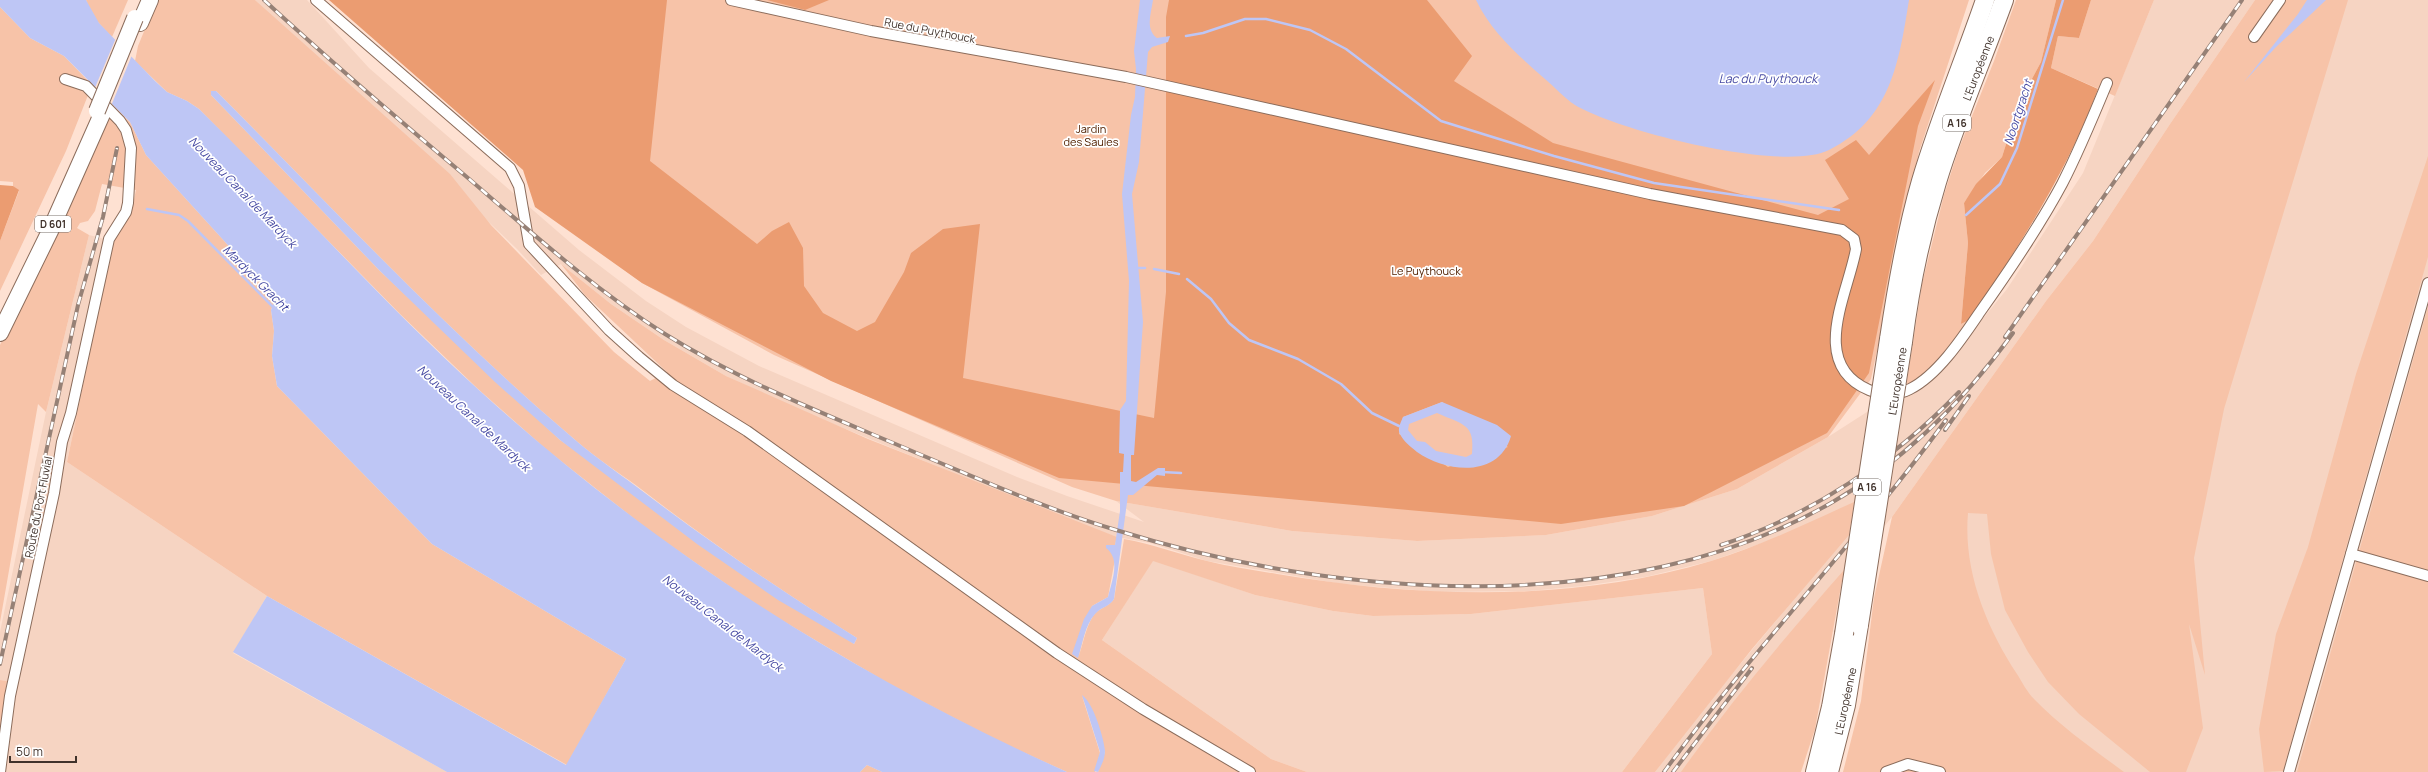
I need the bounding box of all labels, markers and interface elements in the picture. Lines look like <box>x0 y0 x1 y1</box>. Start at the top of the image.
street label: Rue du Puythouck <box>883 14 977 46</box>
street label: L'Européenne <box>1959 33 1997 103</box>
water label: Lac du Puythouck <box>1719 70 1819 87</box>
water label: Noortgracht <box>1999 76 2037 147</box>
road number: A 16 <box>1943 115 1971 131</box>
park label: Jardin des Saules <box>1063 121 1119 149</box>
water label: Nouveau Canal de Mardyck <box>185 133 302 253</box>
road number: D 601 <box>35 216 71 232</box>
water label: Mardyck Gracht <box>219 241 294 316</box>
park label: Le Puythouck <box>1391 263 1461 278</box>
street label: L'Européenne <box>1884 345 1910 416</box>
water label: Nouveau Canal de Mardyck <box>414 361 536 476</box>
street label: Route du Port Fluvial <box>21 455 55 559</box>
road number: A 16 <box>1853 479 1881 495</box>
water label: Nouveau Canal de Mardyck <box>659 570 789 677</box>
street label: L'Européenne <box>1831 665 1860 736</box>
scale bar <box>10 738 76 764</box>
text: 50 m <box>16 743 43 760</box>

